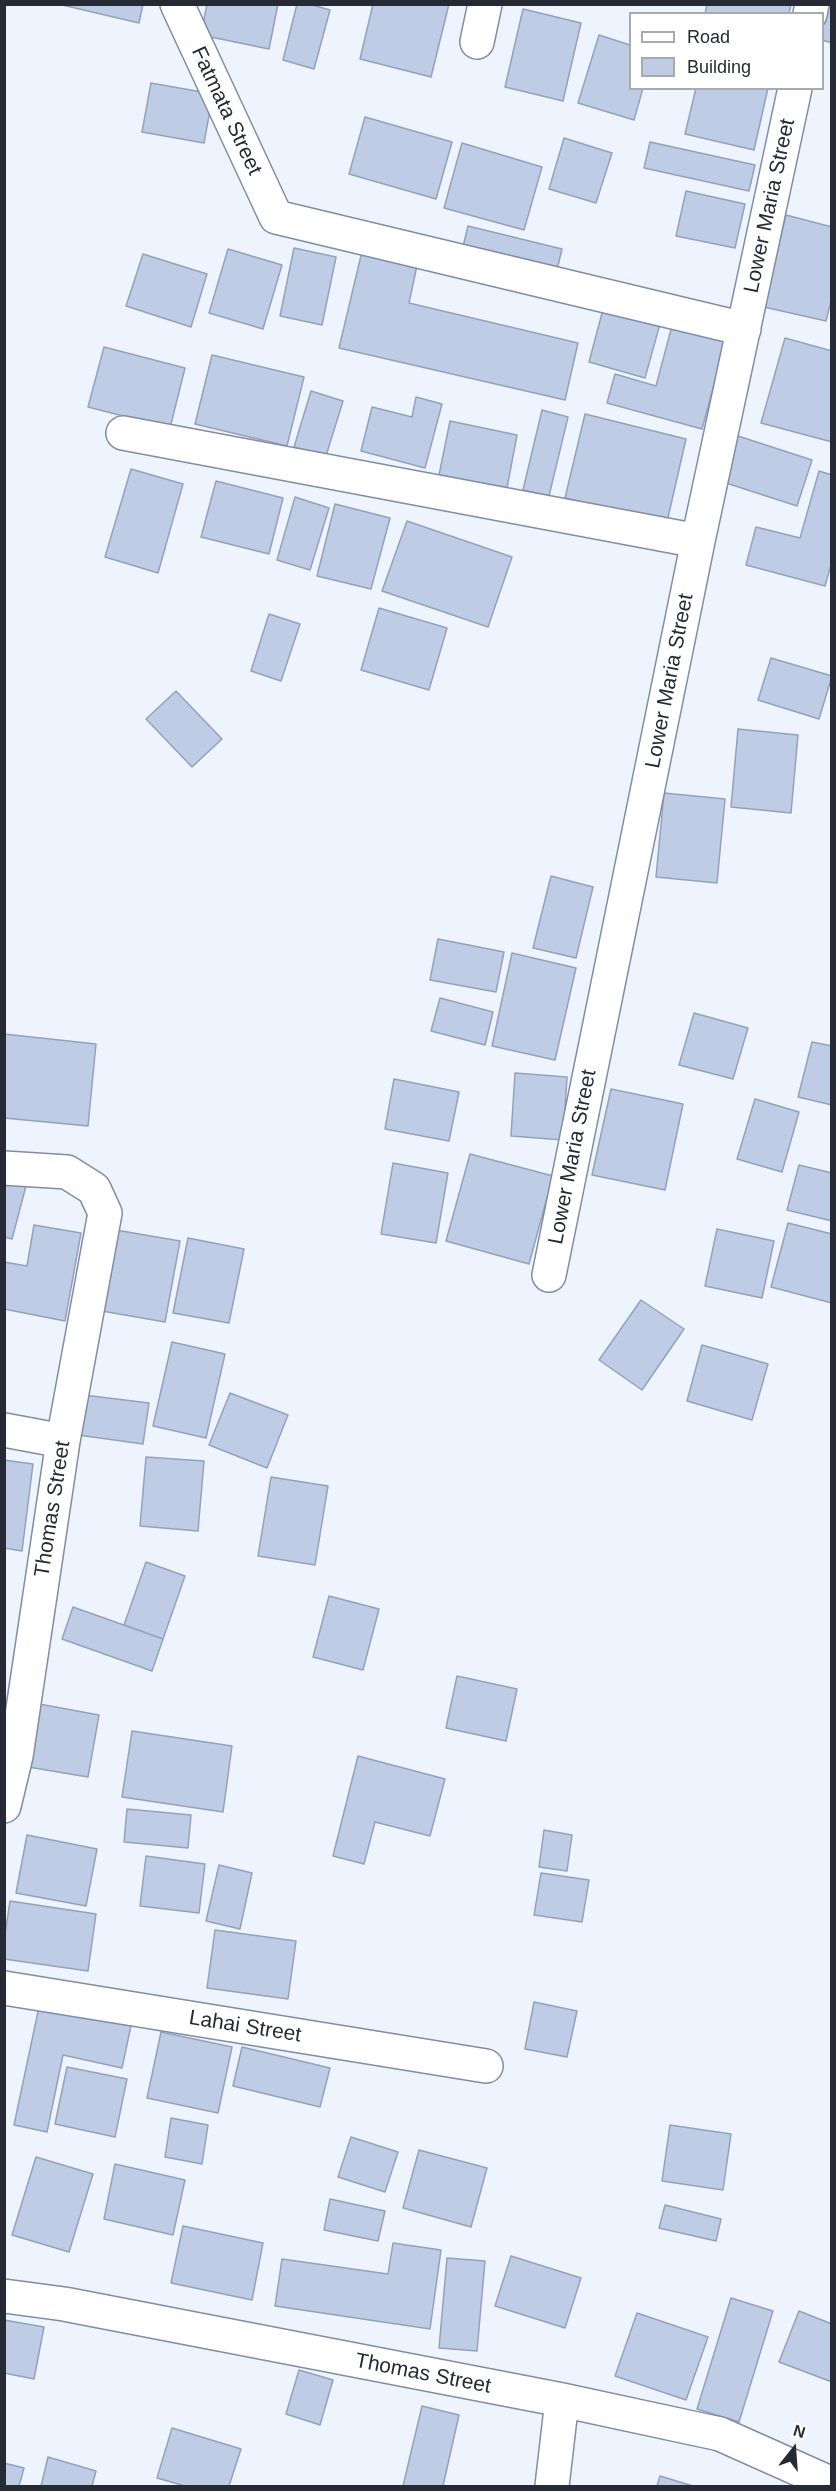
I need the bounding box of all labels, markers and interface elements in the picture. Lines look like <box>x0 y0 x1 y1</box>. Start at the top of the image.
legend <box>629 12 824 90</box>
text: Road <box>687 27 730 47</box>
street label: Fatmata Street <box>185 43 267 179</box>
text: Building <box>687 57 751 77</box>
street label: Lower Maria Street <box>739 117 801 295</box>
street label: Lower Maria Street <box>641 592 699 770</box>
street label: Lower Maria Street <box>544 1068 602 1246</box>
street label: Thomas Street <box>30 1439 76 1579</box>
street label: Lahai Street <box>187 2006 303 2048</box>
street label: Thomas Street <box>353 2348 493 2400</box>
north arrow <box>764 2419 824 2479</box>
text: N <box>791 2421 807 2441</box>

